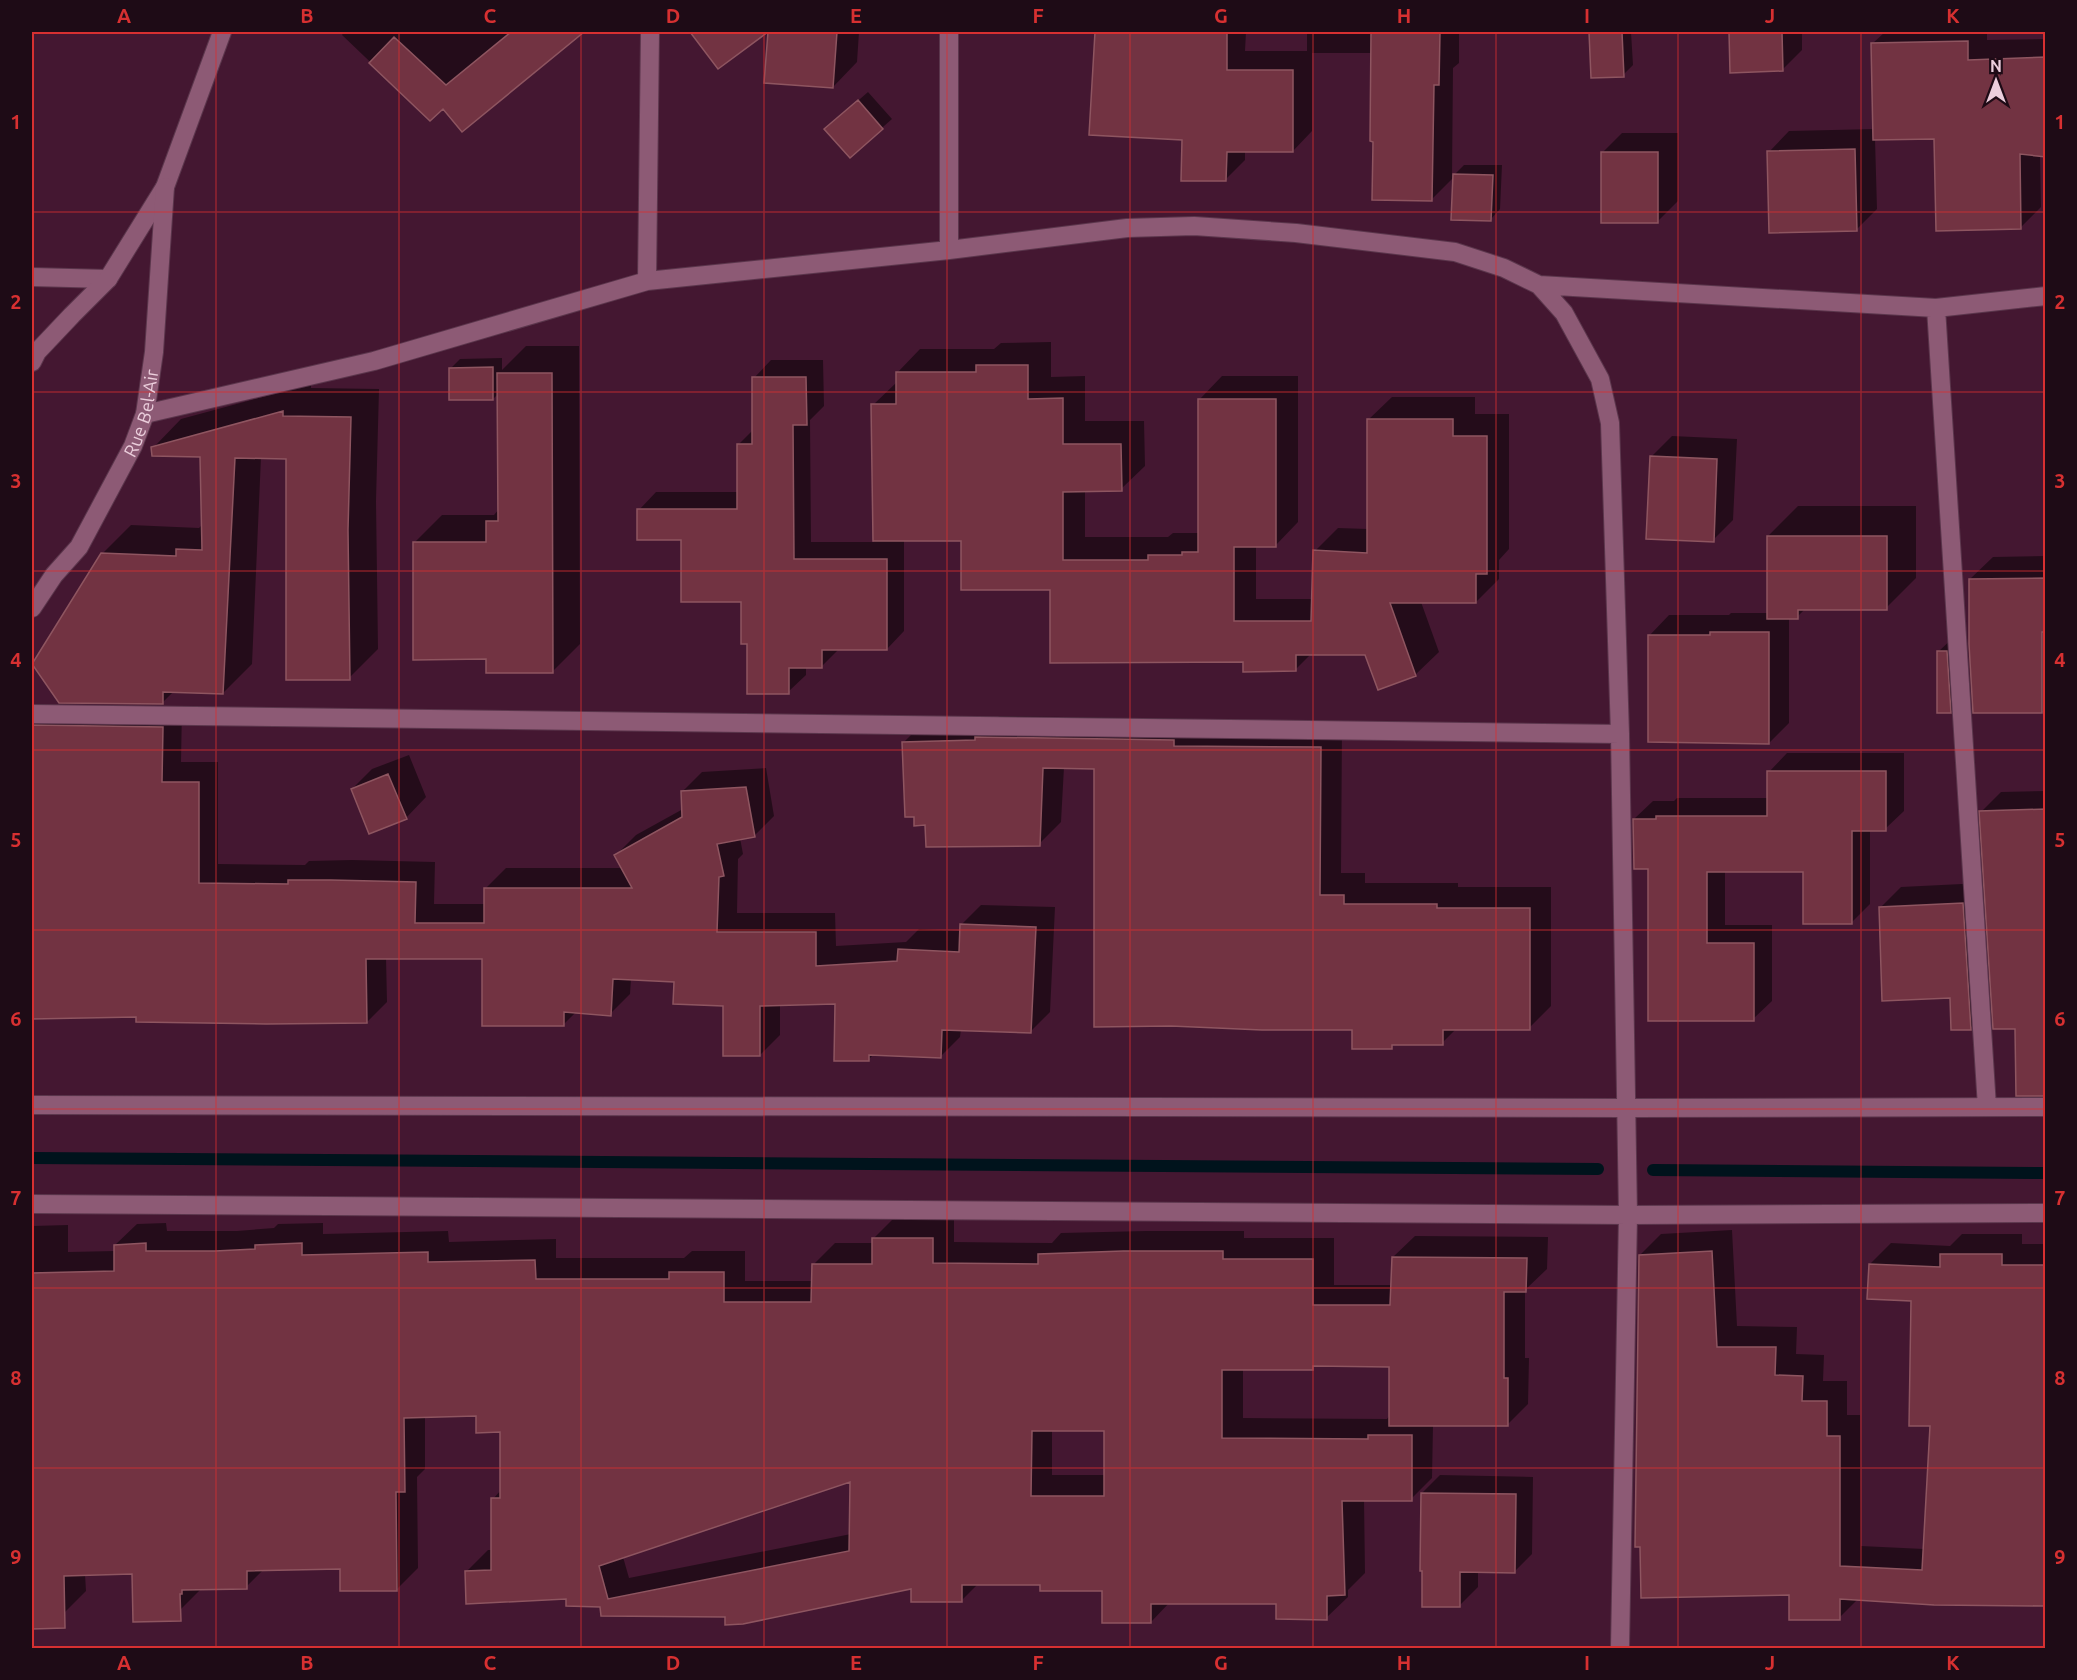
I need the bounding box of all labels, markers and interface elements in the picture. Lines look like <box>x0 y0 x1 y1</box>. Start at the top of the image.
text: A <box>117 4 131 27</box>
text: B <box>300 4 314 27</box>
text: C <box>484 4 497 27</box>
text: D <box>666 4 680 27</box>
text: E <box>850 4 862 27</box>
text: F <box>1032 4 1044 27</box>
text: G <box>1214 4 1228 27</box>
text: H <box>1397 4 1411 27</box>
text: I <box>1584 4 1590 27</box>
text: J <box>1765 4 1775 27</box>
text: K <box>1946 4 1960 27</box>
north arrow <box>1966 51 2026 111</box>
text: N <box>1990 57 2002 75</box>
text: 1 <box>10 110 22 133</box>
text: 1 <box>2054 110 2066 133</box>
text: 2 <box>10 290 22 313</box>
text: 2 <box>2054 290 2066 313</box>
street label: Rue Bel-Air <box>119 368 161 460</box>
text: 3 <box>10 469 22 492</box>
text: 3 <box>2054 469 2066 492</box>
text: 4 <box>10 648 22 671</box>
text: 4 <box>2054 648 2066 671</box>
text: 5 <box>10 828 22 851</box>
text: 5 <box>2054 828 2066 851</box>
text: 6 <box>10 1007 22 1030</box>
text: 6 <box>2054 1007 2066 1030</box>
text: 7 <box>10 1186 22 1209</box>
text: 7 <box>2054 1186 2066 1209</box>
text: 8 <box>10 1366 22 1389</box>
text: 8 <box>2054 1366 2066 1389</box>
text: 9 <box>10 1545 22 1568</box>
text: 9 <box>2054 1545 2066 1568</box>
text: A <box>117 1651 131 1674</box>
text: B <box>300 1651 314 1674</box>
text: C <box>484 1651 497 1674</box>
text: D <box>666 1651 680 1674</box>
text: E <box>850 1651 862 1674</box>
text: F <box>1032 1651 1044 1674</box>
text: G <box>1214 1651 1228 1674</box>
text: H <box>1397 1651 1411 1674</box>
text: I <box>1584 1651 1590 1674</box>
text: J <box>1765 1651 1775 1674</box>
text: K <box>1946 1651 1960 1674</box>

